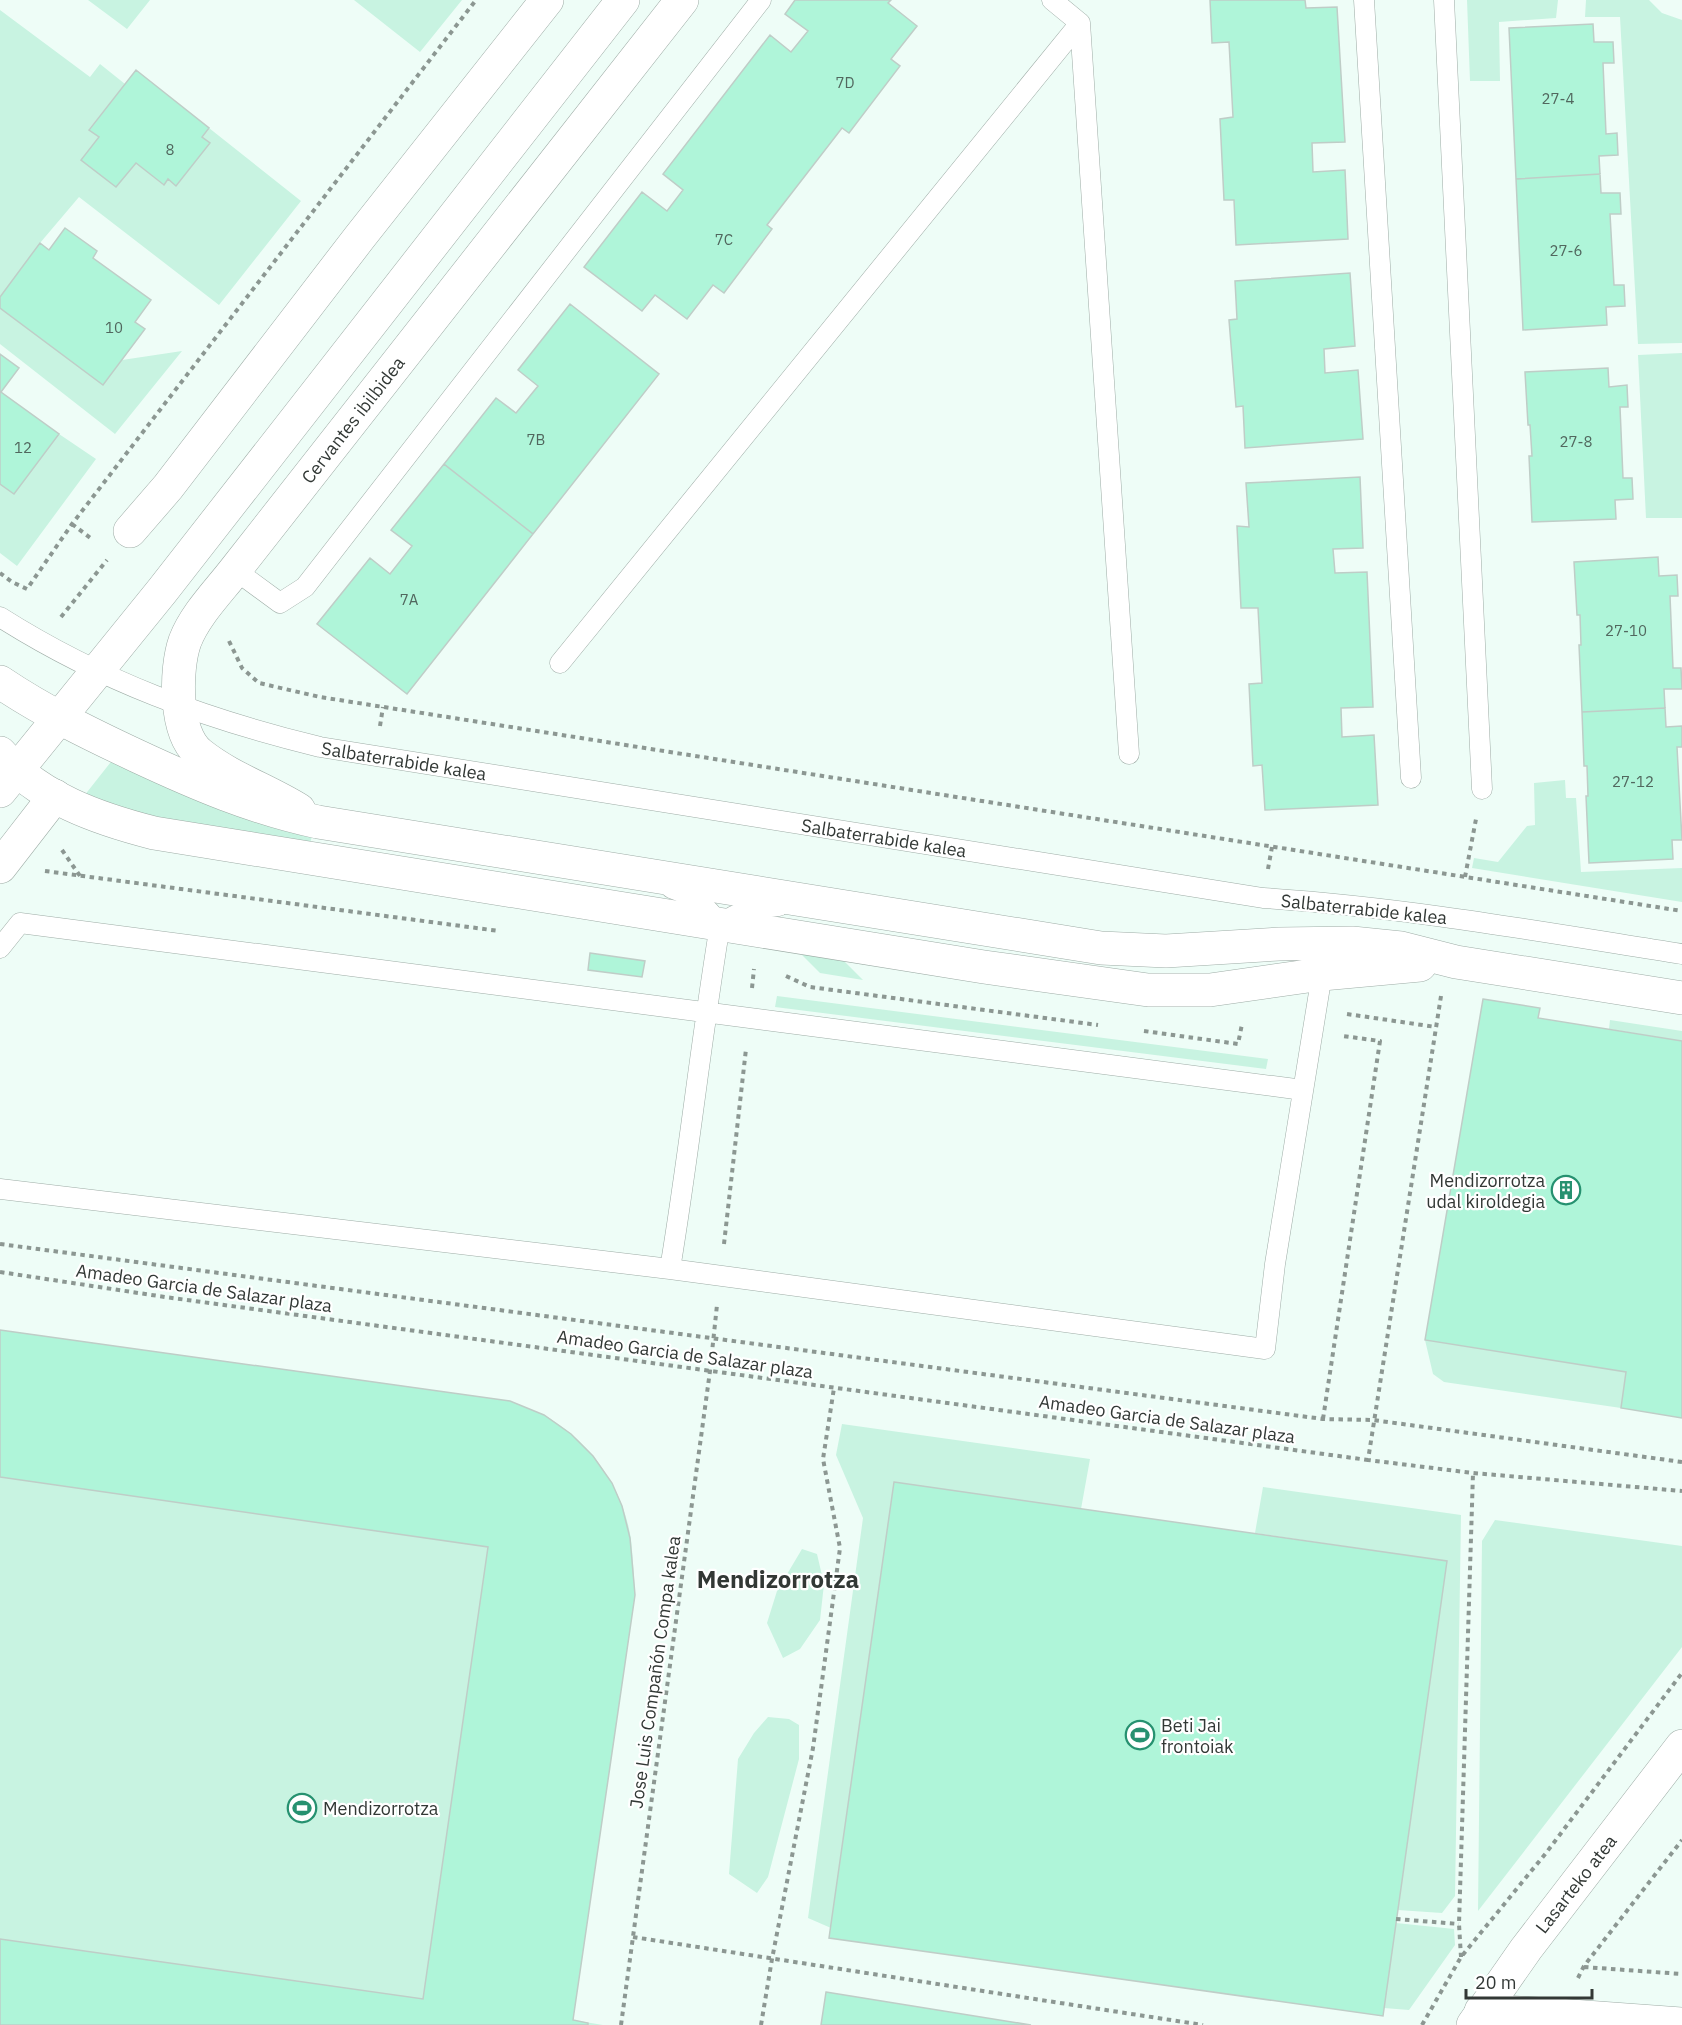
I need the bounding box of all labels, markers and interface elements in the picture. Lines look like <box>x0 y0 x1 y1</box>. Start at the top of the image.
house number: 7D <box>835 73 855 92</box>
house number: 27-4 <box>1542 89 1575 108</box>
house number: 8 <box>165 140 175 159</box>
house number: 7C <box>715 230 733 249</box>
house number: 27-6 <box>1550 241 1583 260</box>
house number: 10 <box>105 318 123 337</box>
street label: Cervantes ibilbidea <box>296 352 410 488</box>
house number: 7B <box>527 430 545 449</box>
house number: 27-8 <box>1560 432 1593 451</box>
house number: 12 <box>14 438 32 457</box>
house number: 7A <box>400 590 419 609</box>
house number: 27-10 <box>1605 621 1647 640</box>
street label: Salbaterrabide kalea <box>320 737 489 785</box>
house number: 27-12 <box>1612 772 1654 791</box>
street label: Salbaterrabide kalea <box>800 814 969 862</box>
street label: Salbaterrabide kalea <box>1280 889 1449 929</box>
place label: Mendizorrotza udal kiroldegia <box>1426 1169 1545 1213</box>
building icon: Mendizorrotza udal kiroldegia <box>1550 1174 1582 1206</box>
street label: Amadeo Garcia de Salazar plaza <box>74 1259 334 1317</box>
street label: Amadeo Garcia de Salazar plaza <box>555 1325 815 1383</box>
street label: Amadeo Garcia de Salazar plaza <box>1037 1390 1297 1448</box>
street label: Jose Luis Compañón Compa kalea <box>624 1534 686 1810</box>
district label: Mendizorrotza <box>697 1563 859 1595</box>
place label: Beti Jai frontoiak <box>1161 1714 1234 1758</box>
sports icon: Beti Jai frontoiak <box>1124 1719 1156 1751</box>
sports icon: Mendizorrotza <box>286 1792 318 1824</box>
place label: Mendizorrotza <box>323 1797 439 1820</box>
street label: Lasarteko atea <box>1530 1830 1622 1938</box>
scale bar <box>1466 1962 1592 2000</box>
text: 20 m <box>1475 1971 1517 1994</box>

